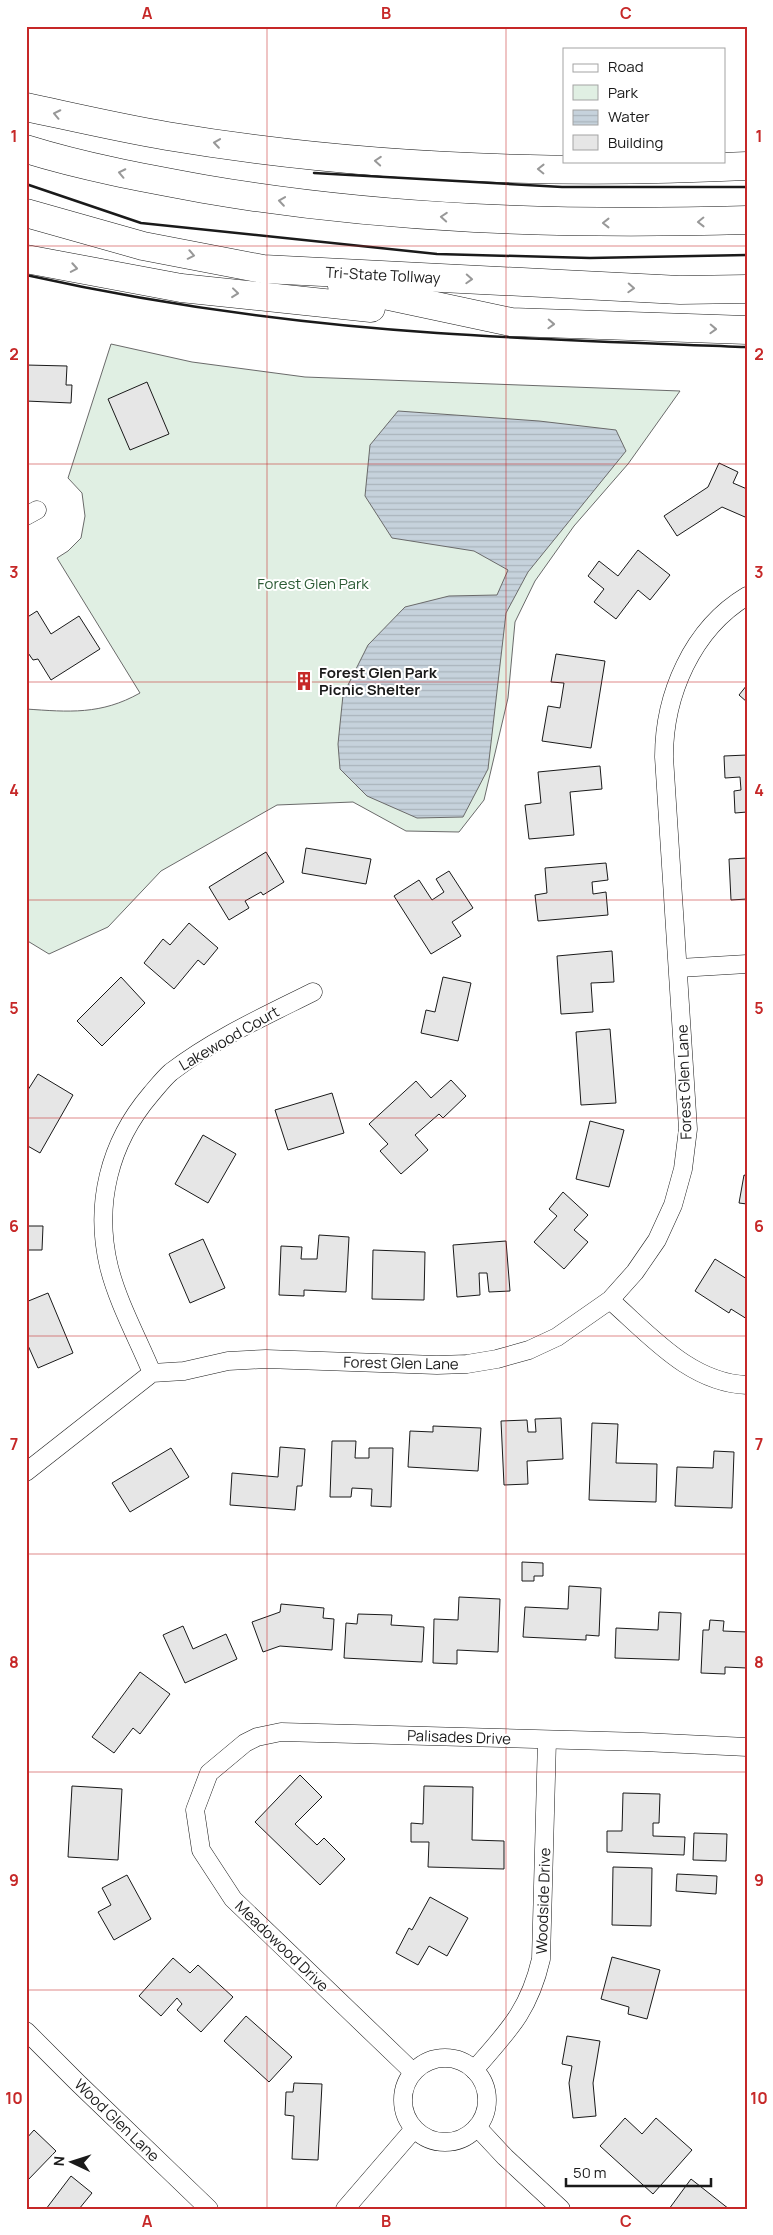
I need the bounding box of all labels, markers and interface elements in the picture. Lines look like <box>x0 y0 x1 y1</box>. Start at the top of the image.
text: A <box>142 2 153 24</box>
text: B <box>381 2 391 24</box>
text: C <box>620 2 632 24</box>
legend <box>563 48 726 162</box>
text: Road <box>608 56 644 77</box>
text: Park <box>608 82 638 103</box>
text: Water <box>608 106 650 127</box>
one-way arrow <box>53 109 61 119</box>
text: 1 <box>10 125 18 147</box>
text: 1 <box>755 125 763 147</box>
text: Building <box>608 132 663 153</box>
one-way arrow <box>212 138 220 149</box>
one-way arrow <box>374 155 382 166</box>
one-way arrow <box>536 164 544 174</box>
one-way arrow <box>118 168 127 179</box>
one-way arrow <box>278 196 286 207</box>
one-way arrow <box>440 212 448 223</box>
one-way arrow <box>697 216 705 227</box>
one-way arrow <box>602 218 610 228</box>
one-way arrow <box>187 250 196 260</box>
one-way arrow <box>70 262 79 273</box>
street label: Tri-State Tollway <box>325 262 441 288</box>
one-way arrow <box>465 274 473 285</box>
one-way arrow <box>627 282 635 293</box>
one-way arrow <box>231 287 239 298</box>
one-way arrow <box>547 318 555 329</box>
one-way arrow <box>710 324 717 334</box>
text: 2 <box>9 343 19 365</box>
text: 2 <box>754 343 764 365</box>
text: 3 <box>9 561 19 583</box>
text: 3 <box>754 561 764 583</box>
park label: Forest Glen Park <box>257 573 369 594</box>
place label: Forest Glen Park Picnic Shelter <box>319 662 438 700</box>
building icon: Forest Glen Park Picnic Shelter <box>293 670 315 692</box>
text: 4 <box>9 779 19 801</box>
text: 4 <box>754 779 764 801</box>
text: 5 <box>9 997 19 1019</box>
text: 5 <box>754 997 764 1019</box>
street label: Lakewood Court <box>175 1001 283 1075</box>
street label: Forest Glen Lane <box>671 1024 697 1140</box>
text: 6 <box>9 1215 19 1237</box>
text: 6 <box>754 1215 764 1237</box>
street label: Forest Glen Lane <box>343 1351 459 1375</box>
text: 7 <box>10 1433 18 1455</box>
text: 7 <box>755 1433 763 1455</box>
text: 8 <box>9 1651 19 1673</box>
text: 8 <box>754 1651 764 1673</box>
street label: Palisades Drive <box>407 1725 511 1749</box>
street label: Woodside Drive <box>531 1847 555 1955</box>
text: 9 <box>9 1869 19 1891</box>
text: 9 <box>754 1869 764 1891</box>
street label: Meadowood Drive <box>230 1896 334 1996</box>
street label: Wood Glen Lane <box>70 2074 164 2166</box>
text: 10 <box>5 2087 23 2109</box>
text: 10 <box>750 2087 768 2109</box>
north arrow <box>48 2138 98 2188</box>
text: N <box>49 2155 68 2167</box>
scale bar <box>566 2155 710 2187</box>
text: 50 m <box>573 2162 607 2183</box>
text: A <box>142 2210 153 2232</box>
text: B <box>381 2210 391 2232</box>
text: C <box>620 2210 632 2232</box>

